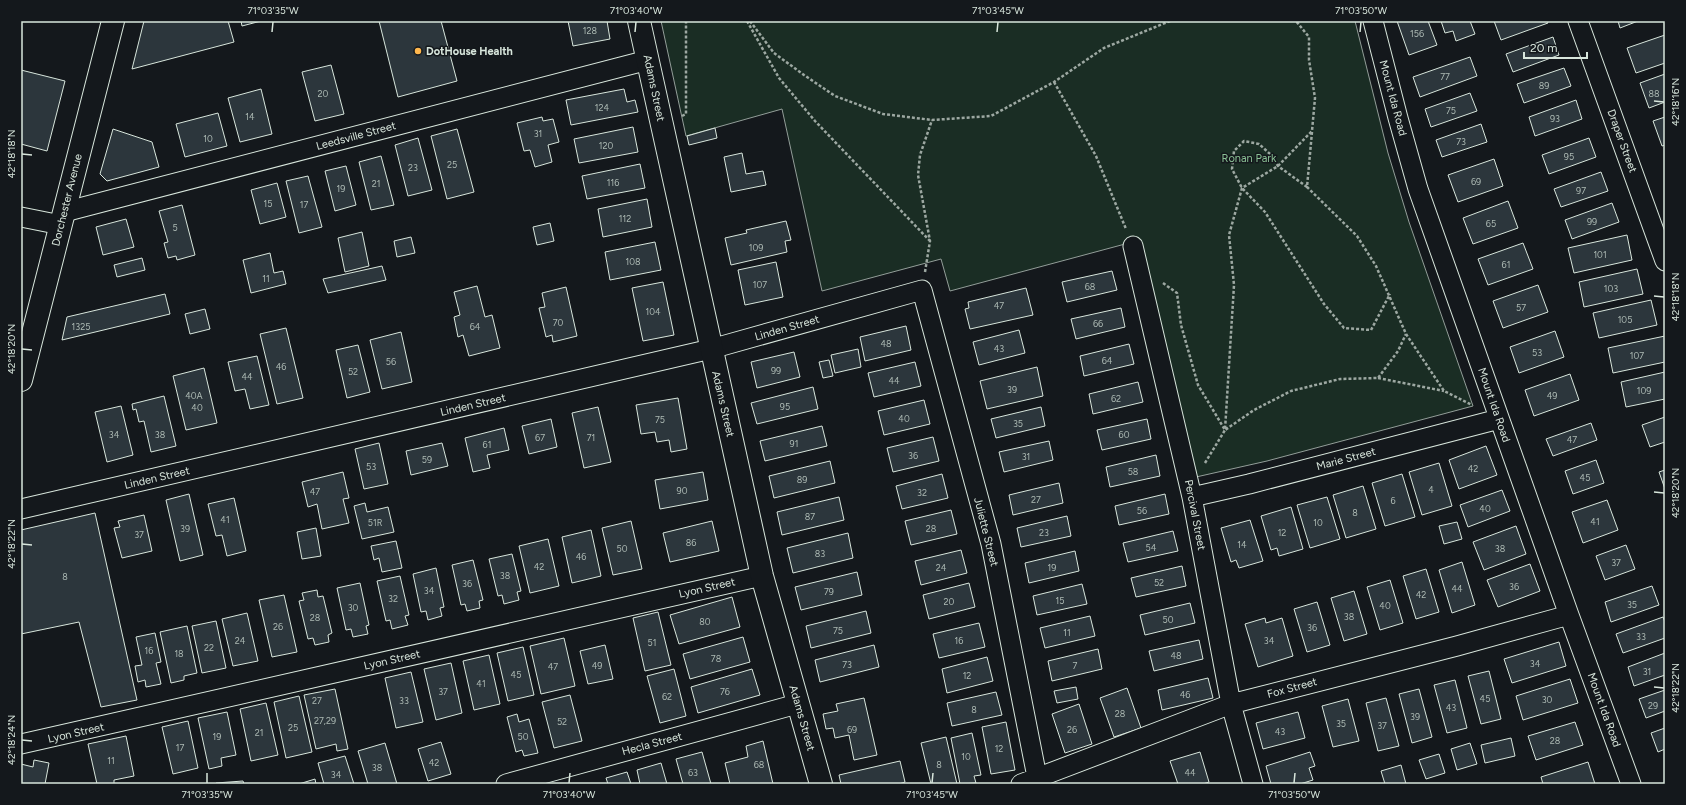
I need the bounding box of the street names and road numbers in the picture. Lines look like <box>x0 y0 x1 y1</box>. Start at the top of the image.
street label: Adams Street <box>641 54 667 122</box>
street label: Mount Ida Road <box>1377 59 1409 137</box>
street label: Draper Street <box>1604 107 1640 175</box>
street label: Leedsville Street <box>315 119 397 153</box>
street label: Dorchester Avenue <box>49 153 85 247</box>
street label: Linden Street <box>753 313 821 343</box>
street label: Mount Ida Road <box>1475 366 1513 444</box>
street label: Adams Street <box>709 370 737 438</box>
street label: Linden Street <box>439 391 507 419</box>
street label: Marie Street <box>1315 445 1377 473</box>
street label: Linden Street <box>123 464 191 492</box>
street label: Percival Street <box>1182 479 1208 551</box>
street label: Juliette Street <box>971 496 1001 568</box>
street label: Lyon Street <box>678 575 736 601</box>
street label: Lyon Street <box>363 647 421 673</box>
street label: Mount Ida Road <box>1585 671 1623 749</box>
street label: Fox Street <box>1266 675 1318 701</box>
street label: Adams Street <box>786 684 818 752</box>
street label: Lyon Street <box>47 720 105 746</box>
street label: Hecla Street <box>620 730 684 758</box>

